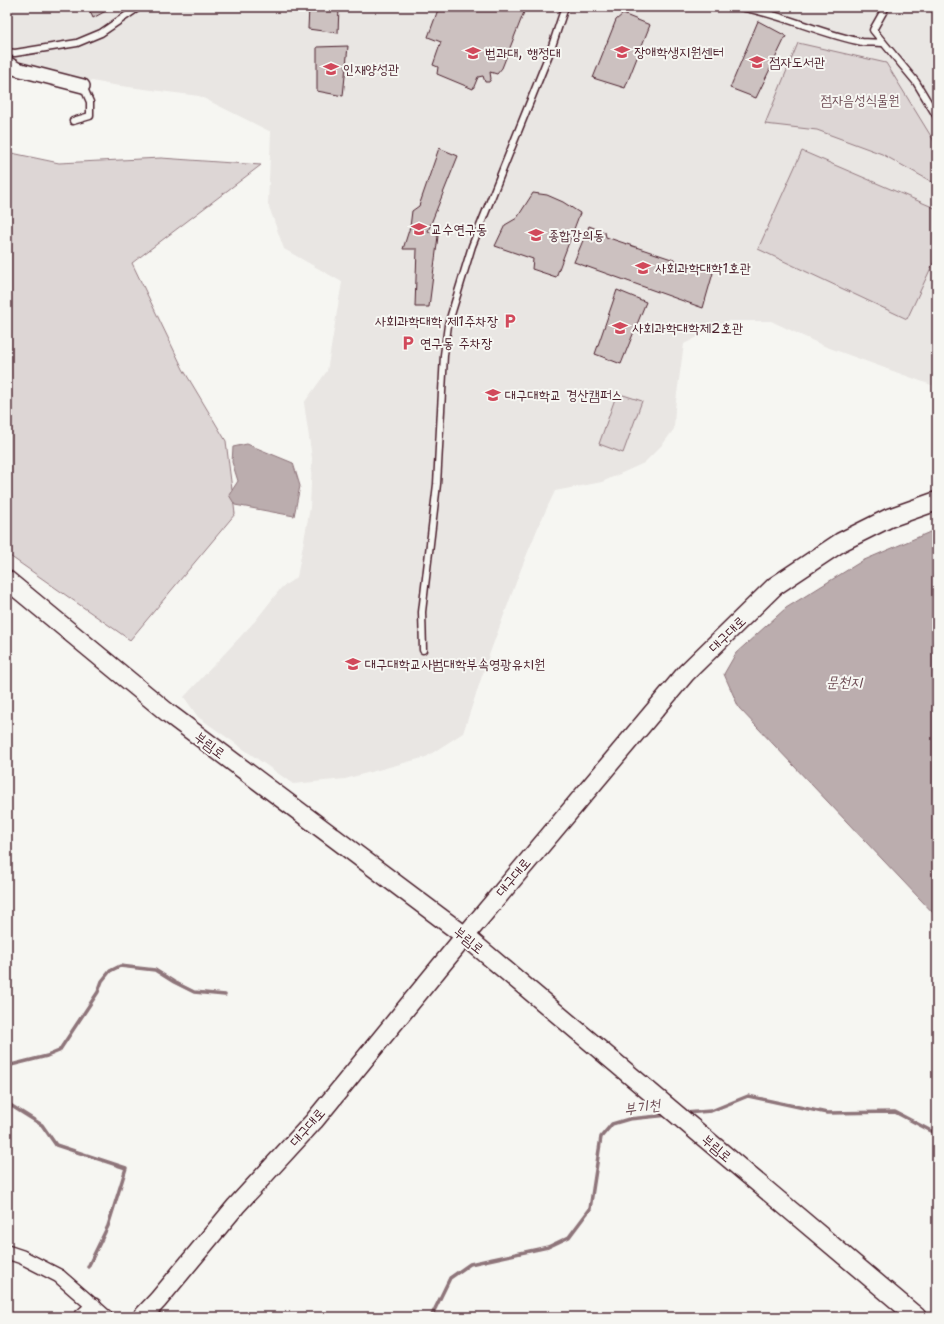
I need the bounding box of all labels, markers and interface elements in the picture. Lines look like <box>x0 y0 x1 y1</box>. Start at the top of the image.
school or university icon: 장애학생지원센터 <box>613 43 631 61</box>
place label: 장애학생지원센터 <box>634 43 724 61</box>
school or university icon: 법과대, 행정대 <box>464 44 482 62</box>
place label: 법과대, 행정대 <box>485 44 561 62</box>
school or university icon: 점자도서관 <box>748 53 766 71</box>
place label: 점자도서관 <box>769 53 825 71</box>
school or university icon: 인재양성관 <box>322 60 340 78</box>
place label: 인재양성관 <box>343 60 399 78</box>
park label: 점자음성식물원 <box>821 91 899 109</box>
school or university icon: 교수연구동 <box>410 220 428 238</box>
place label: 교수연구동 <box>431 220 487 238</box>
school or university icon: 종합강의동 <box>527 226 545 244</box>
place label: 종합강의동 <box>548 226 604 244</box>
school or university icon: 사회과학대학1호관 <box>634 259 652 277</box>
place label: 사회과학대학1호관 <box>655 259 751 277</box>
place label: 사회과학대학 제1주차장 <box>375 312 499 330</box>
parking icon: 사회과학대학 제1주차장 <box>501 312 519 330</box>
school or university icon: 사회과학대학제2호관 <box>611 319 629 337</box>
place label: 사회과학대학제2호관 <box>632 319 743 337</box>
parking icon: 연구동 주차장 <box>399 334 417 352</box>
place label: 연구동 주차장 <box>420 334 493 352</box>
school or university icon: 대구대학교 경산캠퍼스 <box>484 386 502 404</box>
place label: 대구대학교 경산캠퍼스 <box>505 386 622 404</box>
street label: 대구대로 <box>705 612 749 656</box>
school or university icon: 대구대학교사범대학부속영광유치원 <box>344 655 362 673</box>
place label: 대구대학교사범대학부속영광유치원 <box>365 655 545 673</box>
water label: 문천지 <box>826 672 864 692</box>
street label: 부림로 <box>191 728 229 762</box>
street label: 대구대로 <box>492 854 534 900</box>
street label: 부림로 <box>450 922 488 958</box>
water label: 부기천 <box>623 1094 663 1119</box>
street label: 대구대로 <box>285 1104 329 1150</box>
street label: 부림로 <box>698 1130 736 1166</box>

